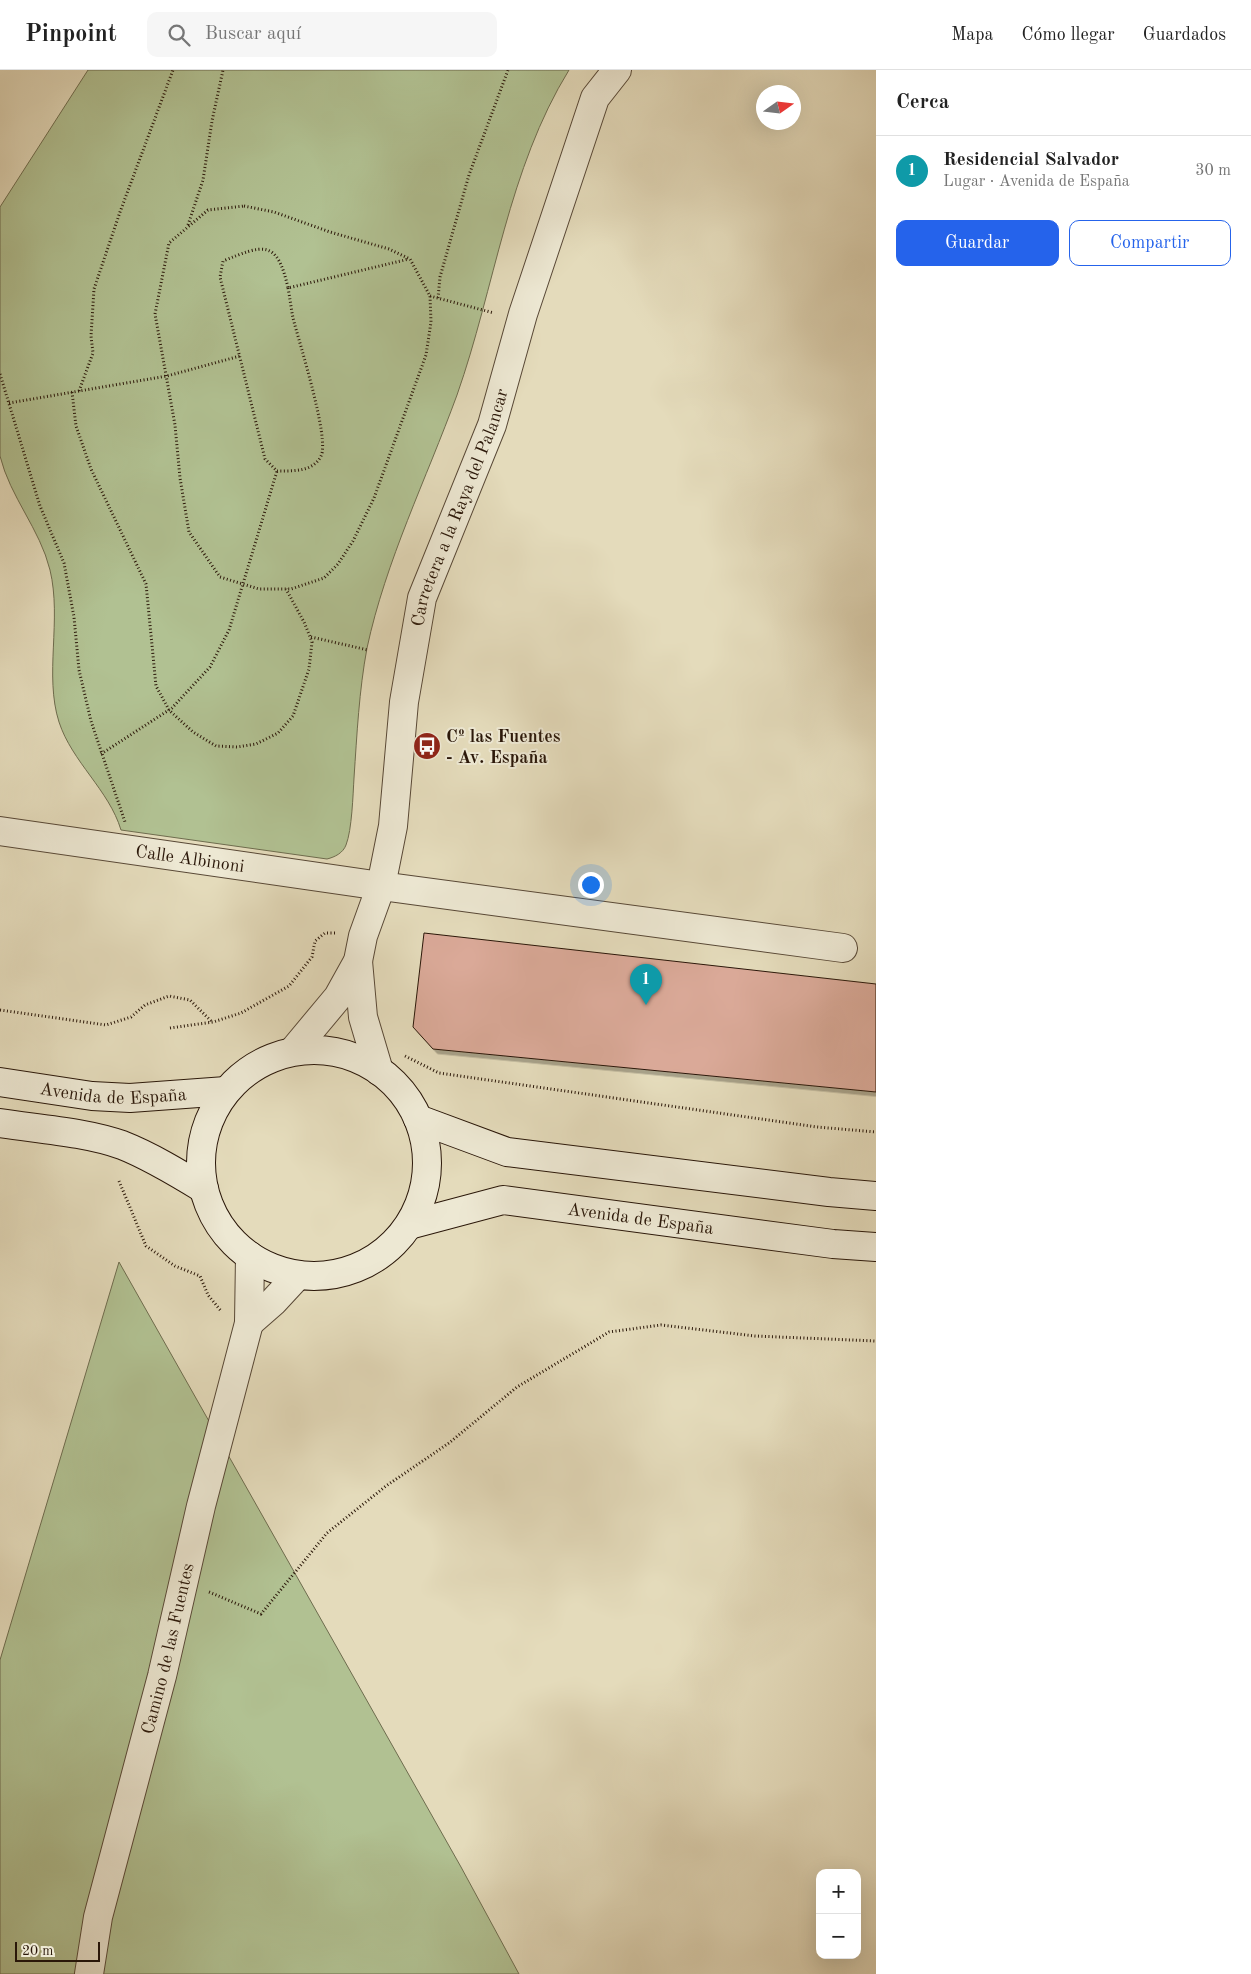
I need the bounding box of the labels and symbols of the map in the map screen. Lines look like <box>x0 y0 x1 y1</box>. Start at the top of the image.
north arrow <box>756 85 801 130</box>
street label: Carretera a la Raya del Palancar <box>409 386 512 628</box>
place label: Cº las Fuentes - Av. España <box>446 728 561 767</box>
bus stop icon: Cº las Fuentes - Av. España <box>412 731 442 761</box>
street label: Calle Albinoni <box>134 843 246 876</box>
your location <box>578 872 604 898</box>
pin: 1 <box>630 964 662 1005</box>
street label: Avenida de España <box>38 1080 187 1108</box>
street label: Avenida de España <box>566 1201 715 1238</box>
street label: Camino de las Fuentes <box>139 1561 198 1736</box>
scale bar <box>15 1939 100 1962</box>

